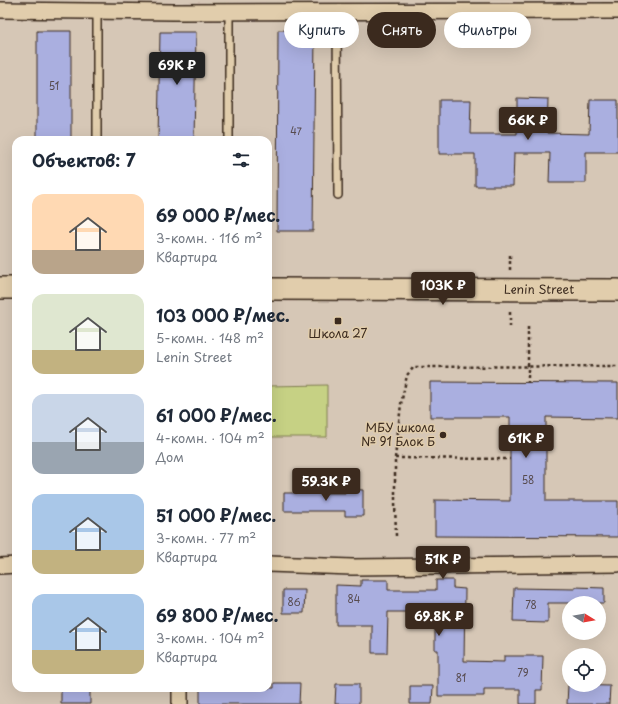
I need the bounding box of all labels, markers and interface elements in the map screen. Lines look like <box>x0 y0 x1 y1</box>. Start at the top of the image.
chip: Купить <box>284 12 359 48</box>
chip: Снять <box>367 12 436 48</box>
chip: Фильтры <box>444 12 531 48</box>
pin: 69K ₽ <box>149 52 205 86</box>
text: 69K ₽ <box>158 55 196 74</box>
house number: 51 <box>49 78 59 93</box>
pin: 66K ₽ <box>500 107 556 141</box>
text: 66K ₽ <box>508 110 548 129</box>
house number: 47 <box>290 123 303 138</box>
text: Объектов: 7 <box>32 147 135 173</box>
icon: filters <box>230 149 252 171</box>
text: 69 000 ₽/мес. <box>156 202 280 228</box>
icon: home <box>64 210 112 258</box>
text: 3-комн. · 116 m² <box>156 228 262 247</box>
text: Квартира <box>156 247 217 266</box>
pin: 103K ₽ <box>410 272 476 306</box>
text: 103K ₽ <box>420 275 466 294</box>
street label: Lenin Street <box>504 280 574 298</box>
text: 103 000 ₽/мес. <box>156 302 290 328</box>
icon: home <box>64 310 112 358</box>
marker: Школа 27 <box>333 316 343 326</box>
place label: Школа 27 <box>309 324 368 342</box>
text: 5-комн. · 148 m² <box>156 328 264 347</box>
text: Lenin Street <box>156 347 232 366</box>
text: 61 000 ₽/мес. <box>156 402 277 428</box>
icon: home <box>64 410 112 458</box>
place label: МБУ школа № 91 Блок Б <box>361 418 436 450</box>
pin: 61K ₽ <box>498 425 554 459</box>
text: 4-комн. · 104 m² <box>156 428 265 447</box>
text: 61K ₽ <box>508 428 544 447</box>
marker: МБУ школа № 91 Блок Б <box>438 430 448 440</box>
text: Дом <box>156 447 184 466</box>
pin: 59.3K ₽ <box>289 468 363 502</box>
text: 59.3K ₽ <box>301 471 351 490</box>
house number: 58 <box>522 472 534 487</box>
text: 51 000 ₽/мес. <box>156 502 276 528</box>
icon: home <box>64 510 112 558</box>
text: 3-комн. · 77 m² <box>156 528 256 547</box>
pin: 51K ₽ <box>415 546 471 580</box>
text: Квартира <box>156 547 217 566</box>
text: 51K ₽ <box>425 549 461 568</box>
house number: 84 <box>348 591 361 606</box>
house number: 86 <box>288 594 301 609</box>
north arrow <box>562 596 606 640</box>
map controls <box>562 596 606 692</box>
house number: 78 <box>525 597 537 612</box>
text: 69 800 ₽/мес. <box>156 602 278 628</box>
pin: 69.8K ₽ <box>402 603 476 637</box>
text: 69.8K ₽ <box>414 606 464 625</box>
icon: home <box>64 610 112 658</box>
text: 3-комн. · 104 m² <box>156 628 265 647</box>
text: Квартира <box>156 647 217 666</box>
button: locate <box>562 648 606 692</box>
house number: 79 <box>517 665 529 680</box>
house number: 81 <box>456 670 466 685</box>

